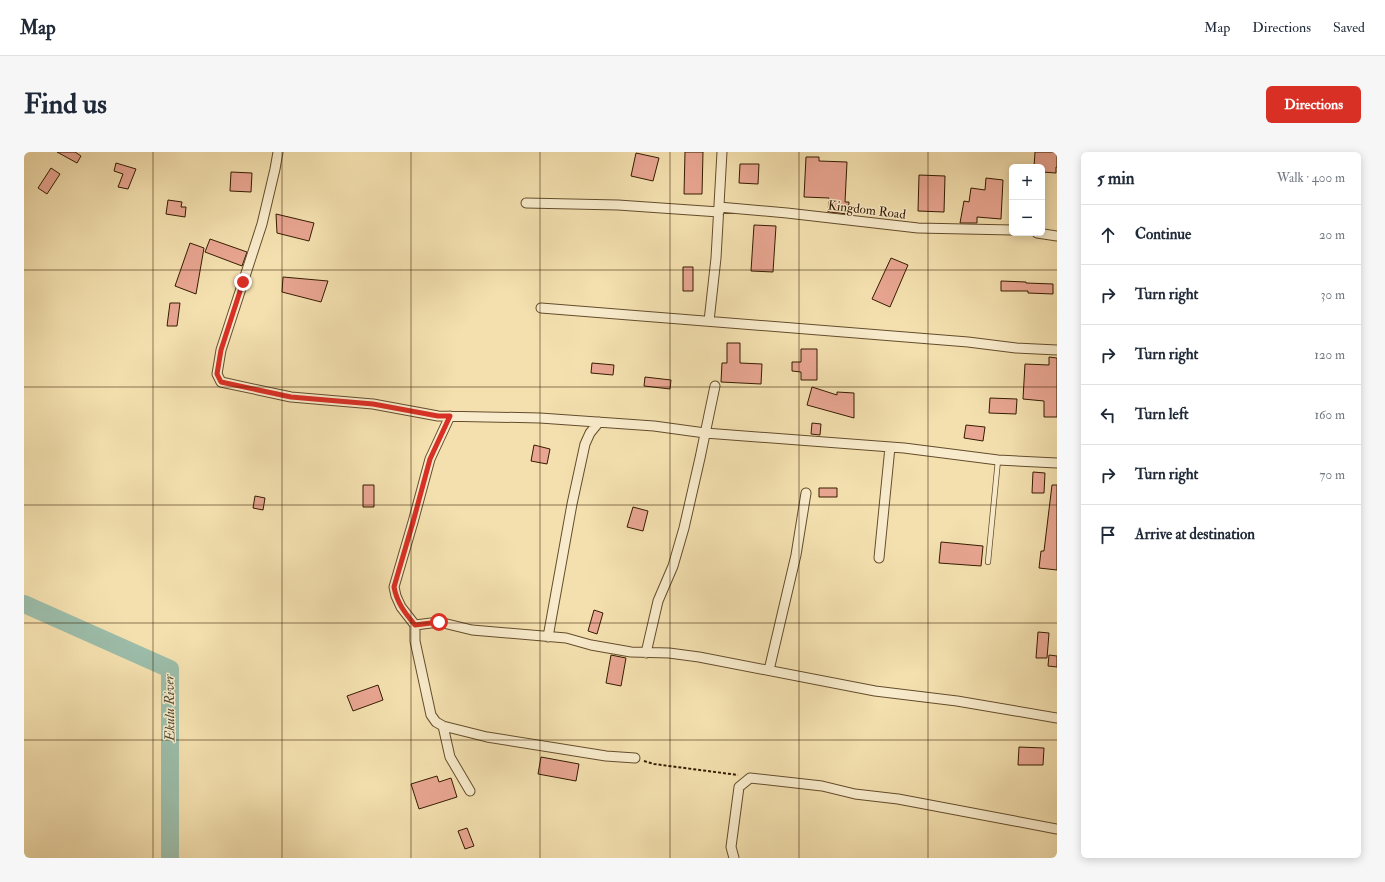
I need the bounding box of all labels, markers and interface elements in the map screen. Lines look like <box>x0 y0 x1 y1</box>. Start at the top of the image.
text: Map <box>20 16 56 40</box>
text: Map <box>1204 19 1230 36</box>
text: Directions <box>1252 19 1311 36</box>
text: Saved <box>1333 19 1365 36</box>
button: Directions <box>1266 86 1361 123</box>
text: Find us <box>24 87 107 122</box>
map controls <box>1009 164 1045 236</box>
button: + <box>1009 164 1045 200</box>
text: 5 min <box>1097 168 1135 189</box>
text: Walk · 400 m <box>1277 170 1345 186</box>
street label: Kingdom Road <box>827 197 907 223</box>
button: − <box>1009 200 1045 236</box>
icon: ahead <box>1097 224 1119 246</box>
text: Continue <box>1135 225 1191 244</box>
text: 20 m <box>1319 227 1345 243</box>
route end <box>234 273 252 291</box>
icon: right <box>1097 284 1119 306</box>
text: Turn right <box>1135 285 1198 304</box>
text: 30 m <box>1321 287 1345 303</box>
icon: right <box>1097 344 1119 366</box>
text: Turn right <box>1135 345 1198 364</box>
text: 120 m <box>1314 347 1345 363</box>
icon: left <box>1097 404 1119 426</box>
text: Turn left <box>1135 405 1189 424</box>
text: 160 m <box>1314 407 1345 423</box>
icon: right <box>1097 464 1119 486</box>
text: Turn right <box>1135 465 1198 484</box>
text: 70 m <box>1320 467 1345 483</box>
icon: arrive <box>1097 524 1119 546</box>
text: Arrive at destination <box>1135 525 1255 544</box>
route start <box>430 613 448 631</box>
water label: Ekulu River <box>160 674 179 742</box>

